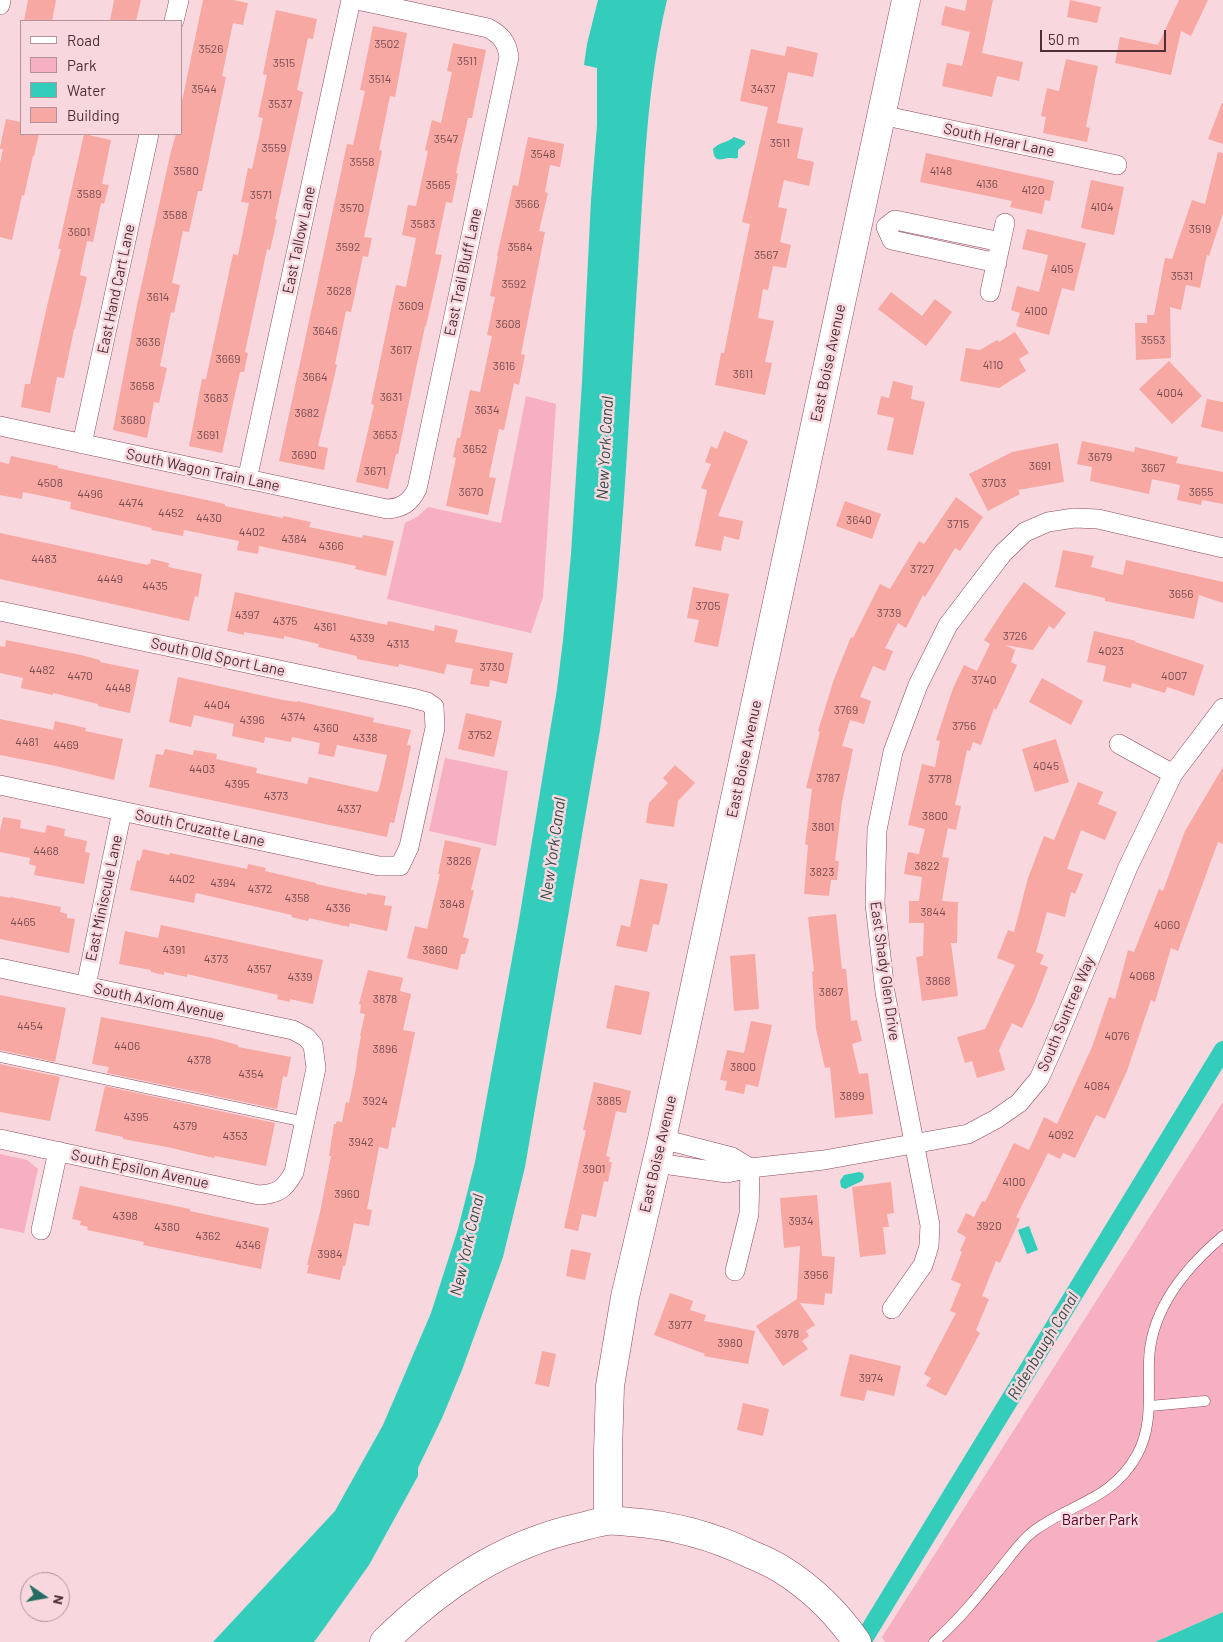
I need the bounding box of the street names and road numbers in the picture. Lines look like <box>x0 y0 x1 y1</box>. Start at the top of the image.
street label: South Herar Lane <box>942 119 1056 161</box>
street label: East Tallow Lane <box>279 185 319 295</box>
street label: East Trail Bluff Lane <box>441 206 485 338</box>
street label: East Hand Cart Lane <box>93 223 139 355</box>
street label: East Boise Avenue <box>807 303 849 423</box>
street label: South Wagon Train Lane <box>124 445 282 495</box>
street label: South Old Sport Lane <box>149 634 287 680</box>
street label: East Boise Avenue <box>723 699 765 819</box>
street label: South Cruzatte Lane <box>133 805 267 851</box>
street label: East Miniscule Lane <box>82 833 126 963</box>
street label: East Shady Glen Drive <box>866 900 904 1042</box>
street label: South Suntree Way <box>1034 954 1098 1074</box>
street label: South Axiom Avenue <box>92 979 226 1025</box>
street label: East Boise Avenue <box>636 1094 680 1214</box>
street label: South Epsilon Avenue <box>70 1146 210 1192</box>

